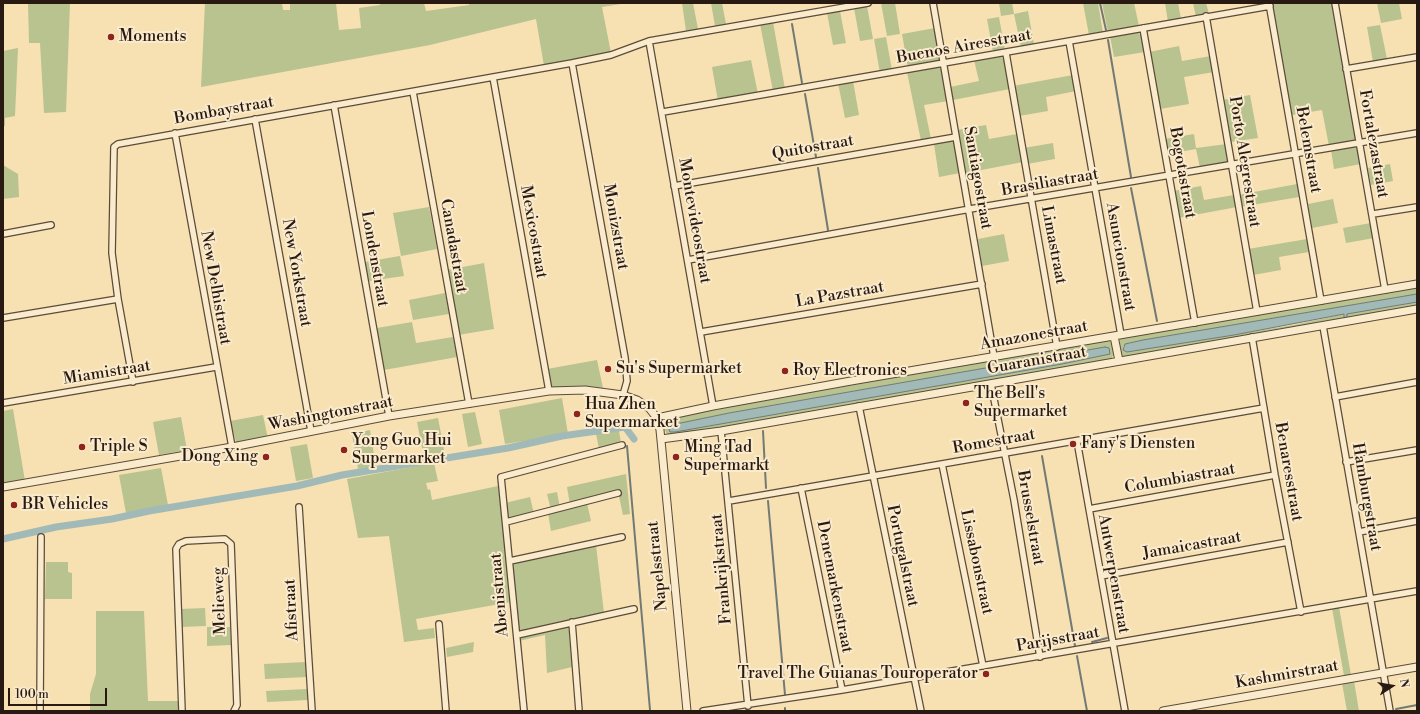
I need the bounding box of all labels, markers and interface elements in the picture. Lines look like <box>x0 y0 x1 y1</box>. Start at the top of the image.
street label: Buenos Airesstraat <box>895 26 1033 68</box>
place label: Moments <box>119 27 186 47</box>
marker: Moments <box>106 32 116 42</box>
street label: Fortalezastraat <box>1354 88 1392 200</box>
street label: Bombaystraat <box>173 93 275 129</box>
street label: Porto Alegrestraat <box>1224 95 1264 229</box>
street label: Belemstraat <box>1291 105 1325 195</box>
street label: Santiagostraat <box>958 125 996 231</box>
street label: Bogotastraat <box>1164 126 1200 220</box>
street label: Quitostraat <box>771 131 855 165</box>
street label: Montevideostraat <box>674 157 714 285</box>
street label: Brasiliastraat <box>1000 165 1100 201</box>
street label: Monizstraat <box>598 182 632 272</box>
street label: Mexicostraat <box>515 184 551 280</box>
street label: Canadastraat <box>435 197 471 295</box>
street label: Asuncionstraat <box>1101 201 1139 313</box>
street label: Limastraat <box>1036 204 1070 286</box>
street label: Londenstraat <box>356 209 392 309</box>
street label: New Yorkstraat <box>277 217 315 329</box>
street label: New Delhistraat <box>196 229 234 347</box>
street label: La Pazstraat <box>794 278 886 312</box>
street label: Amazonestraat <box>979 317 1089 355</box>
street label: Guaranistraat <box>986 343 1088 379</box>
street label: Miamistraat <box>62 357 152 389</box>
place label: Su's Supermarket <box>616 359 742 379</box>
place label: Roy Electronics <box>793 361 907 381</box>
marker: Su's Supermarket <box>603 364 613 374</box>
marker: Roy Electronics <box>780 366 790 376</box>
place label: The Bell's Supermarket <box>974 384 1068 422</box>
street label: Washingtonstraat <box>267 392 395 436</box>
place label: Hua Zhen Supermarket <box>585 395 679 433</box>
marker: The Bell's Supermarket <box>961 398 971 408</box>
marker: Hua Zhen Supermarket <box>572 409 582 419</box>
street label: Benaresstraat <box>1270 421 1306 523</box>
street label: Romestraat <box>951 425 1037 459</box>
place label: Yong Guo Hui Supermarket <box>352 431 452 469</box>
place label: Fany's Diensten <box>1081 434 1195 454</box>
place label: Triple S <box>90 437 148 457</box>
place label: Ming Tad Supermarkt <box>684 438 770 476</box>
marker: Fany's Diensten <box>1068 439 1078 449</box>
street label: Hamburgstraat <box>1347 441 1385 553</box>
marker: Triple S <box>77 442 87 452</box>
marker: Yong Guo Hui Supermarket <box>339 445 349 455</box>
place label: Dong Xing <box>182 447 258 467</box>
marker: Dong Xing <box>261 452 271 462</box>
marker: Ming Tad Supermarkt <box>671 452 681 462</box>
street label: Columbiastraat <box>1123 460 1237 498</box>
street label: Brusselstraat <box>1012 469 1048 567</box>
place label: BR Vehicles <box>22 495 108 515</box>
marker: BR Vehicles <box>9 500 19 510</box>
street label: Portugalstraat <box>882 503 922 609</box>
street label: Lissabonstraat <box>955 508 997 616</box>
street label: Frankrijkstraat <box>708 513 736 625</box>
street label: Antwerpenstraat <box>1093 513 1133 635</box>
street label: Denemarkenstraat <box>812 519 856 655</box>
street label: Napelsstraat <box>644 520 672 612</box>
street label: Jamaicastraat <box>1141 528 1243 564</box>
street label: Abenistraat <box>487 552 513 638</box>
street label: Melieweg <box>209 567 231 635</box>
street label: Afistraat <box>281 578 303 642</box>
street label: Parijsstraat <box>1015 623 1101 657</box>
street label: Kashmirstraat <box>1234 656 1340 694</box>
place label: Travel The Guianas Touroperator <box>737 664 978 684</box>
north arrow <box>1372 666 1412 706</box>
marker: Travel The Guianas Touroperator <box>981 669 991 679</box>
text: N <box>1396 678 1411 689</box>
scale bar <box>10 680 109 706</box>
text: 100 m <box>15 687 49 702</box>

